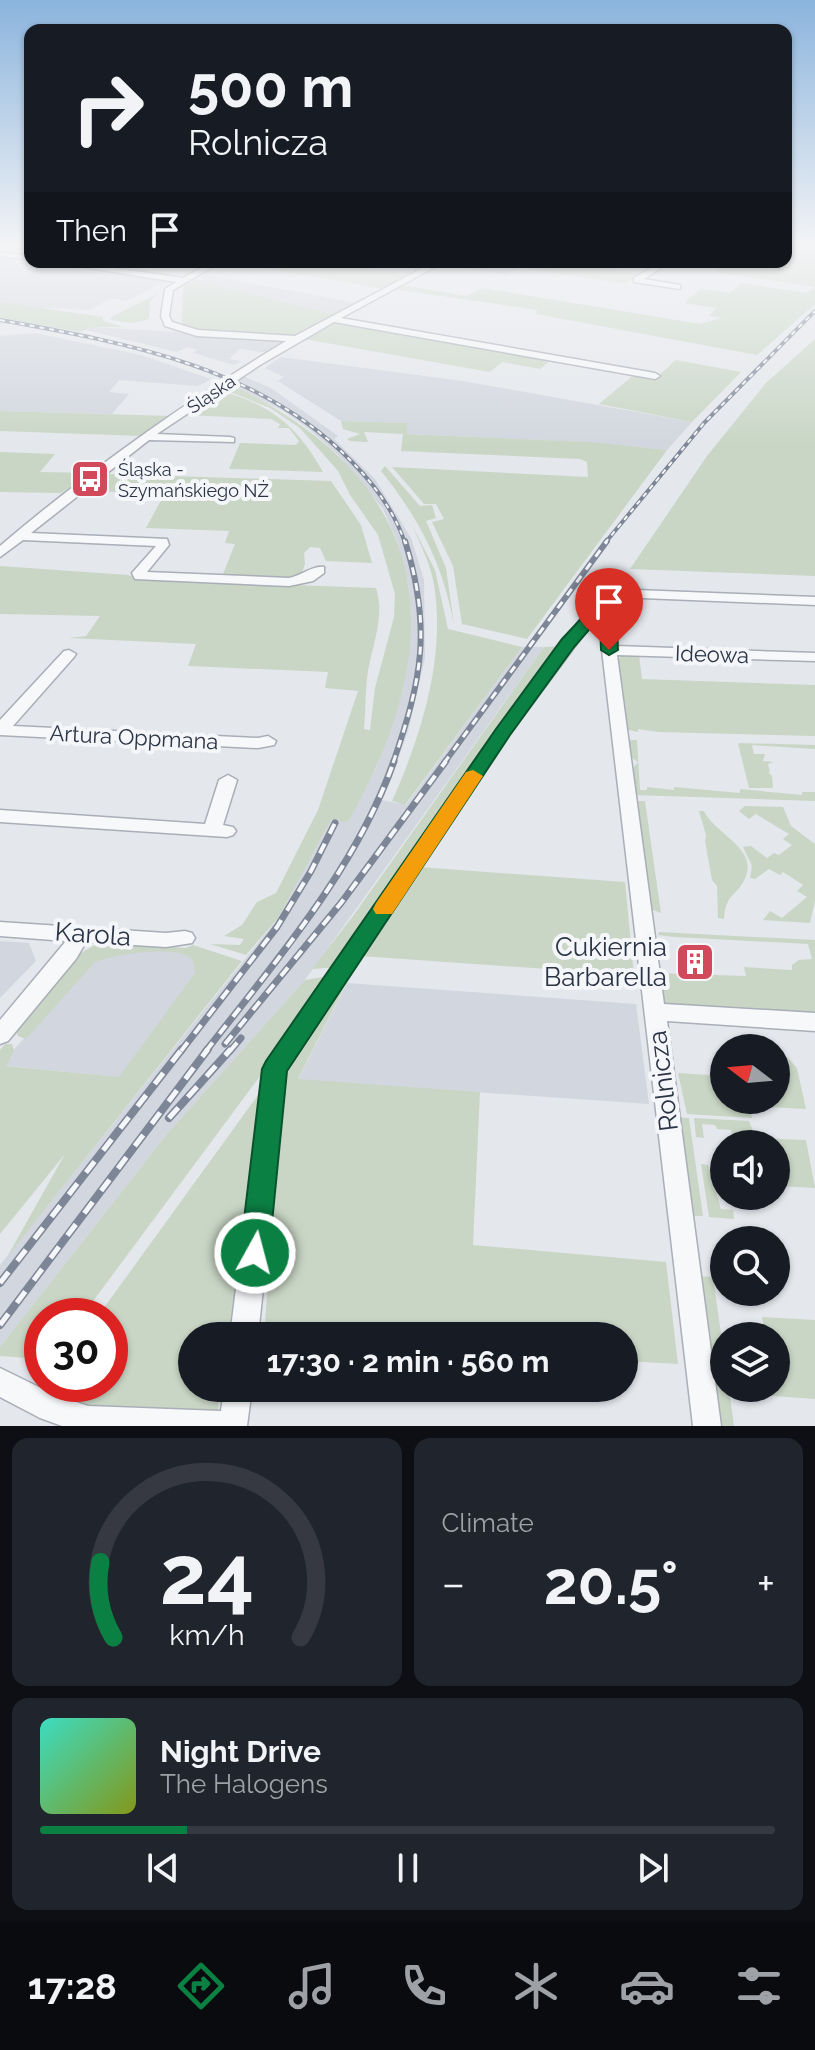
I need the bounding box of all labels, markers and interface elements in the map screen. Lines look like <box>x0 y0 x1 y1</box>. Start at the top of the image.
text: 500 m <box>188 54 353 120</box>
icon: right <box>56 56 160 160</box>
text: Rolnicza <box>188 121 328 163</box>
icon: arrive <box>143 208 187 252</box>
text: Then <box>56 213 127 248</box>
street label: Śląska <box>182 369 239 418</box>
bus stop icon: Śląska - Szymańskiego NŻ <box>69 458 111 500</box>
place label: Śląska - Szymańskiego NŻ <box>118 458 269 501</box>
pin <box>575 568 643 650</box>
icon: arrive <box>587 580 631 624</box>
street label: Ideowa <box>674 640 750 668</box>
street label: Artura Oppmana <box>49 720 219 754</box>
street label: Karola <box>54 916 132 952</box>
place label: Cukiernia Barbarella <box>544 932 667 992</box>
building icon: Cukiernia Barbarella <box>674 941 716 983</box>
street label: Rolnicza <box>642 1029 684 1133</box>
north arrow <box>710 1034 790 1114</box>
map controls <box>710 1034 790 1402</box>
button: sound <box>710 1130 790 1210</box>
position arrow <box>213 1211 297 1295</box>
button: search <box>710 1226 790 1306</box>
speed limit sign: 30 <box>24 1298 128 1402</box>
button: layers <box>710 1322 790 1402</box>
text: 17:30 · 2 min · 560 m <box>267 1344 549 1379</box>
text: Climate <box>442 1508 534 1538</box>
text: 24 <box>160 1526 254 1623</box>
text: 20.5° <box>544 1548 678 1618</box>
text: − <box>442 1558 465 1609</box>
text: + <box>757 1558 775 1609</box>
text: km/h <box>169 1618 244 1652</box>
text: Night Drive <box>160 1734 321 1769</box>
text: The Halogens <box>160 1769 328 1799</box>
icon: previous <box>141 1846 185 1890</box>
icon: pause <box>386 1846 430 1890</box>
icon: next <box>631 1846 675 1890</box>
icon: directions <box>173 1958 229 2014</box>
icon: music <box>284 1958 340 2014</box>
icon: phone <box>396 1958 452 2014</box>
icon: climate <box>508 1958 564 2014</box>
icon: car <box>619 1958 675 2014</box>
icon: filters <box>731 1958 787 2014</box>
text: 17:28 <box>28 1965 117 2007</box>

